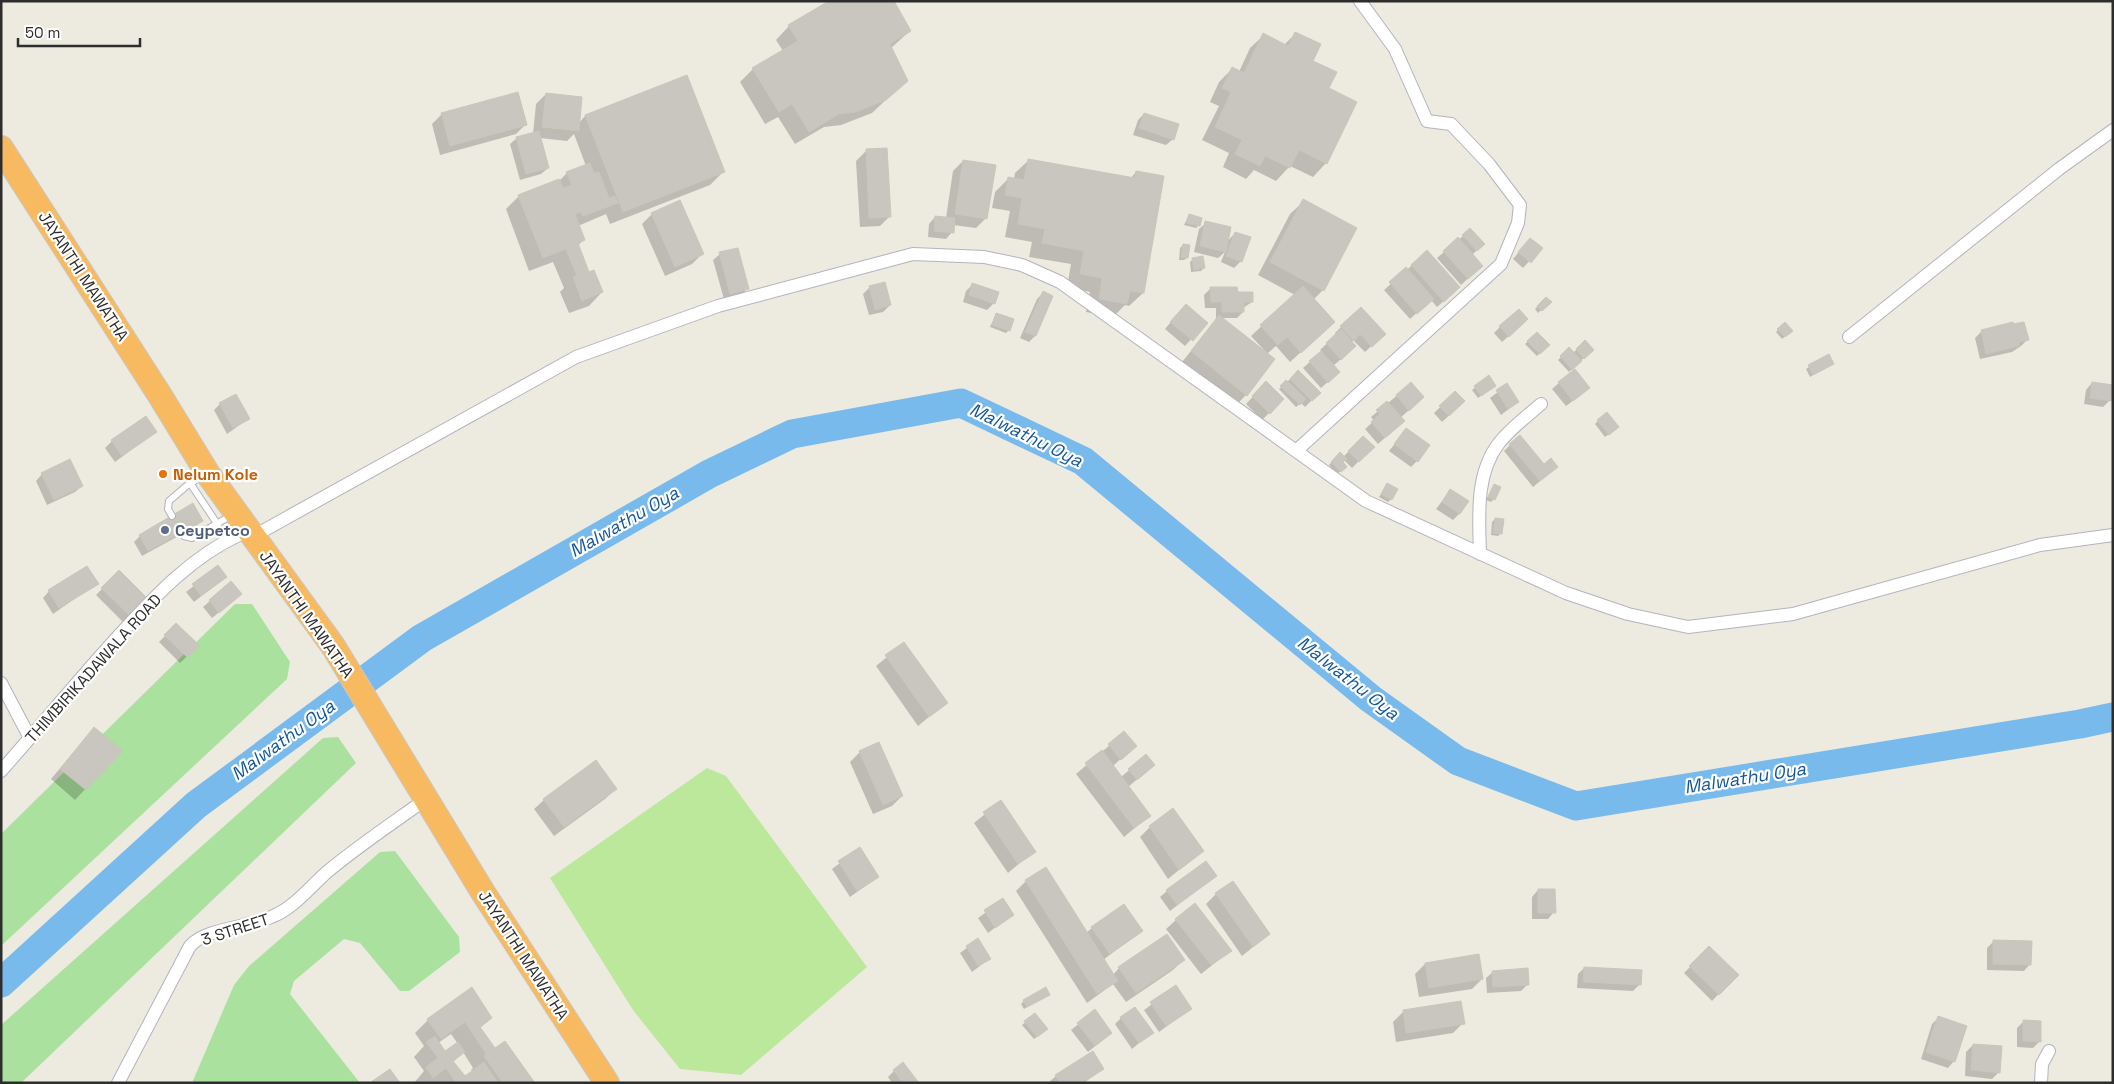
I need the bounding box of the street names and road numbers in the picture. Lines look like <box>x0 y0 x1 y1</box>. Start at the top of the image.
street label: JAYANTHI MAWATHA <box>34 207 134 345</box>
street label: JAYANTHI MAWATHA <box>255 546 358 682</box>
street label: THIMBIRIKADAWALA ROAD <box>21 589 166 747</box>
street label: JAYANTHI MAWATHA <box>474 886 574 1024</box>
street label: 3 STREET <box>199 909 272 950</box>

